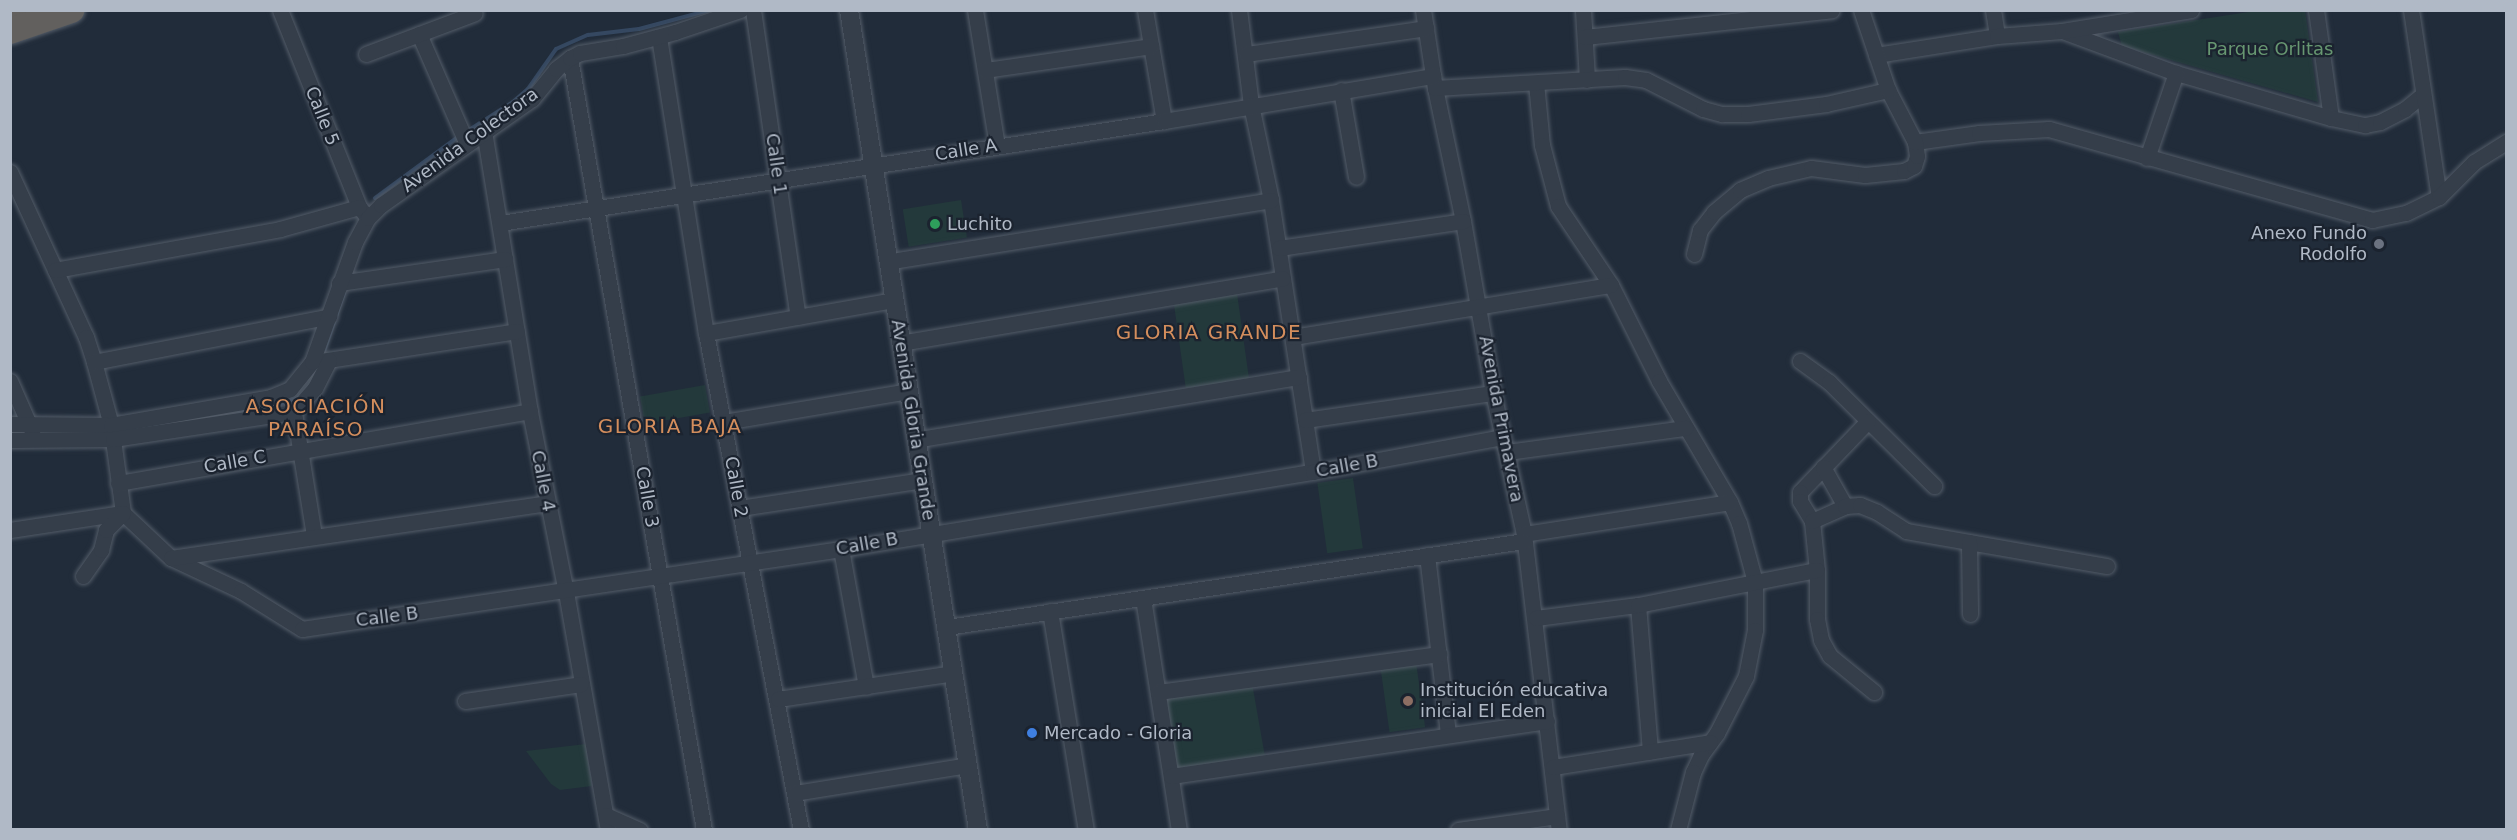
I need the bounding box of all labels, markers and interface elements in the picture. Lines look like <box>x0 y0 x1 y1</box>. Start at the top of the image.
park label: Parque Orlitas <box>2207 38 2333 60</box>
street label: Calle 5 <box>300 83 344 149</box>
street label: Avenida Colectora <box>397 83 543 197</box>
street label: Calle 1 <box>761 132 791 196</box>
street label: Calle A <box>933 134 999 166</box>
place label: Luchito <box>947 213 1012 235</box>
marker: Luchito <box>928 217 942 231</box>
place label: Anexo Fundo Rodolfo <box>2251 223 2367 266</box>
marker: Anexo Fundo Rodolfo <box>2372 237 2386 251</box>
street label: Avenida Gloria Grande <box>886 318 940 522</box>
district label: GLORIA GRANDE <box>1116 320 1302 344</box>
street label: Avenida Primavera <box>1474 334 1528 504</box>
district label: ASOCIACIÓN PARAÍSO <box>246 395 386 442</box>
district label: GLORIA BAJA <box>598 414 742 438</box>
street label: Calle C <box>202 446 268 478</box>
street label: Calle 4 <box>526 449 560 513</box>
street label: Calle B <box>1314 450 1380 482</box>
street label: Calle 2 <box>720 455 752 519</box>
street label: Calle 3 <box>631 465 663 529</box>
street label: Calle B <box>834 528 900 560</box>
street label: Calle B <box>355 602 419 632</box>
place label: Institución educativa inicial El Eden <box>1420 680 1608 722</box>
marker: Institución educativa inicial El Eden <box>1401 694 1415 708</box>
place label: Mercado - Gloria <box>1044 722 1192 744</box>
marker: Mercado - Gloria <box>1025 726 1039 740</box>

